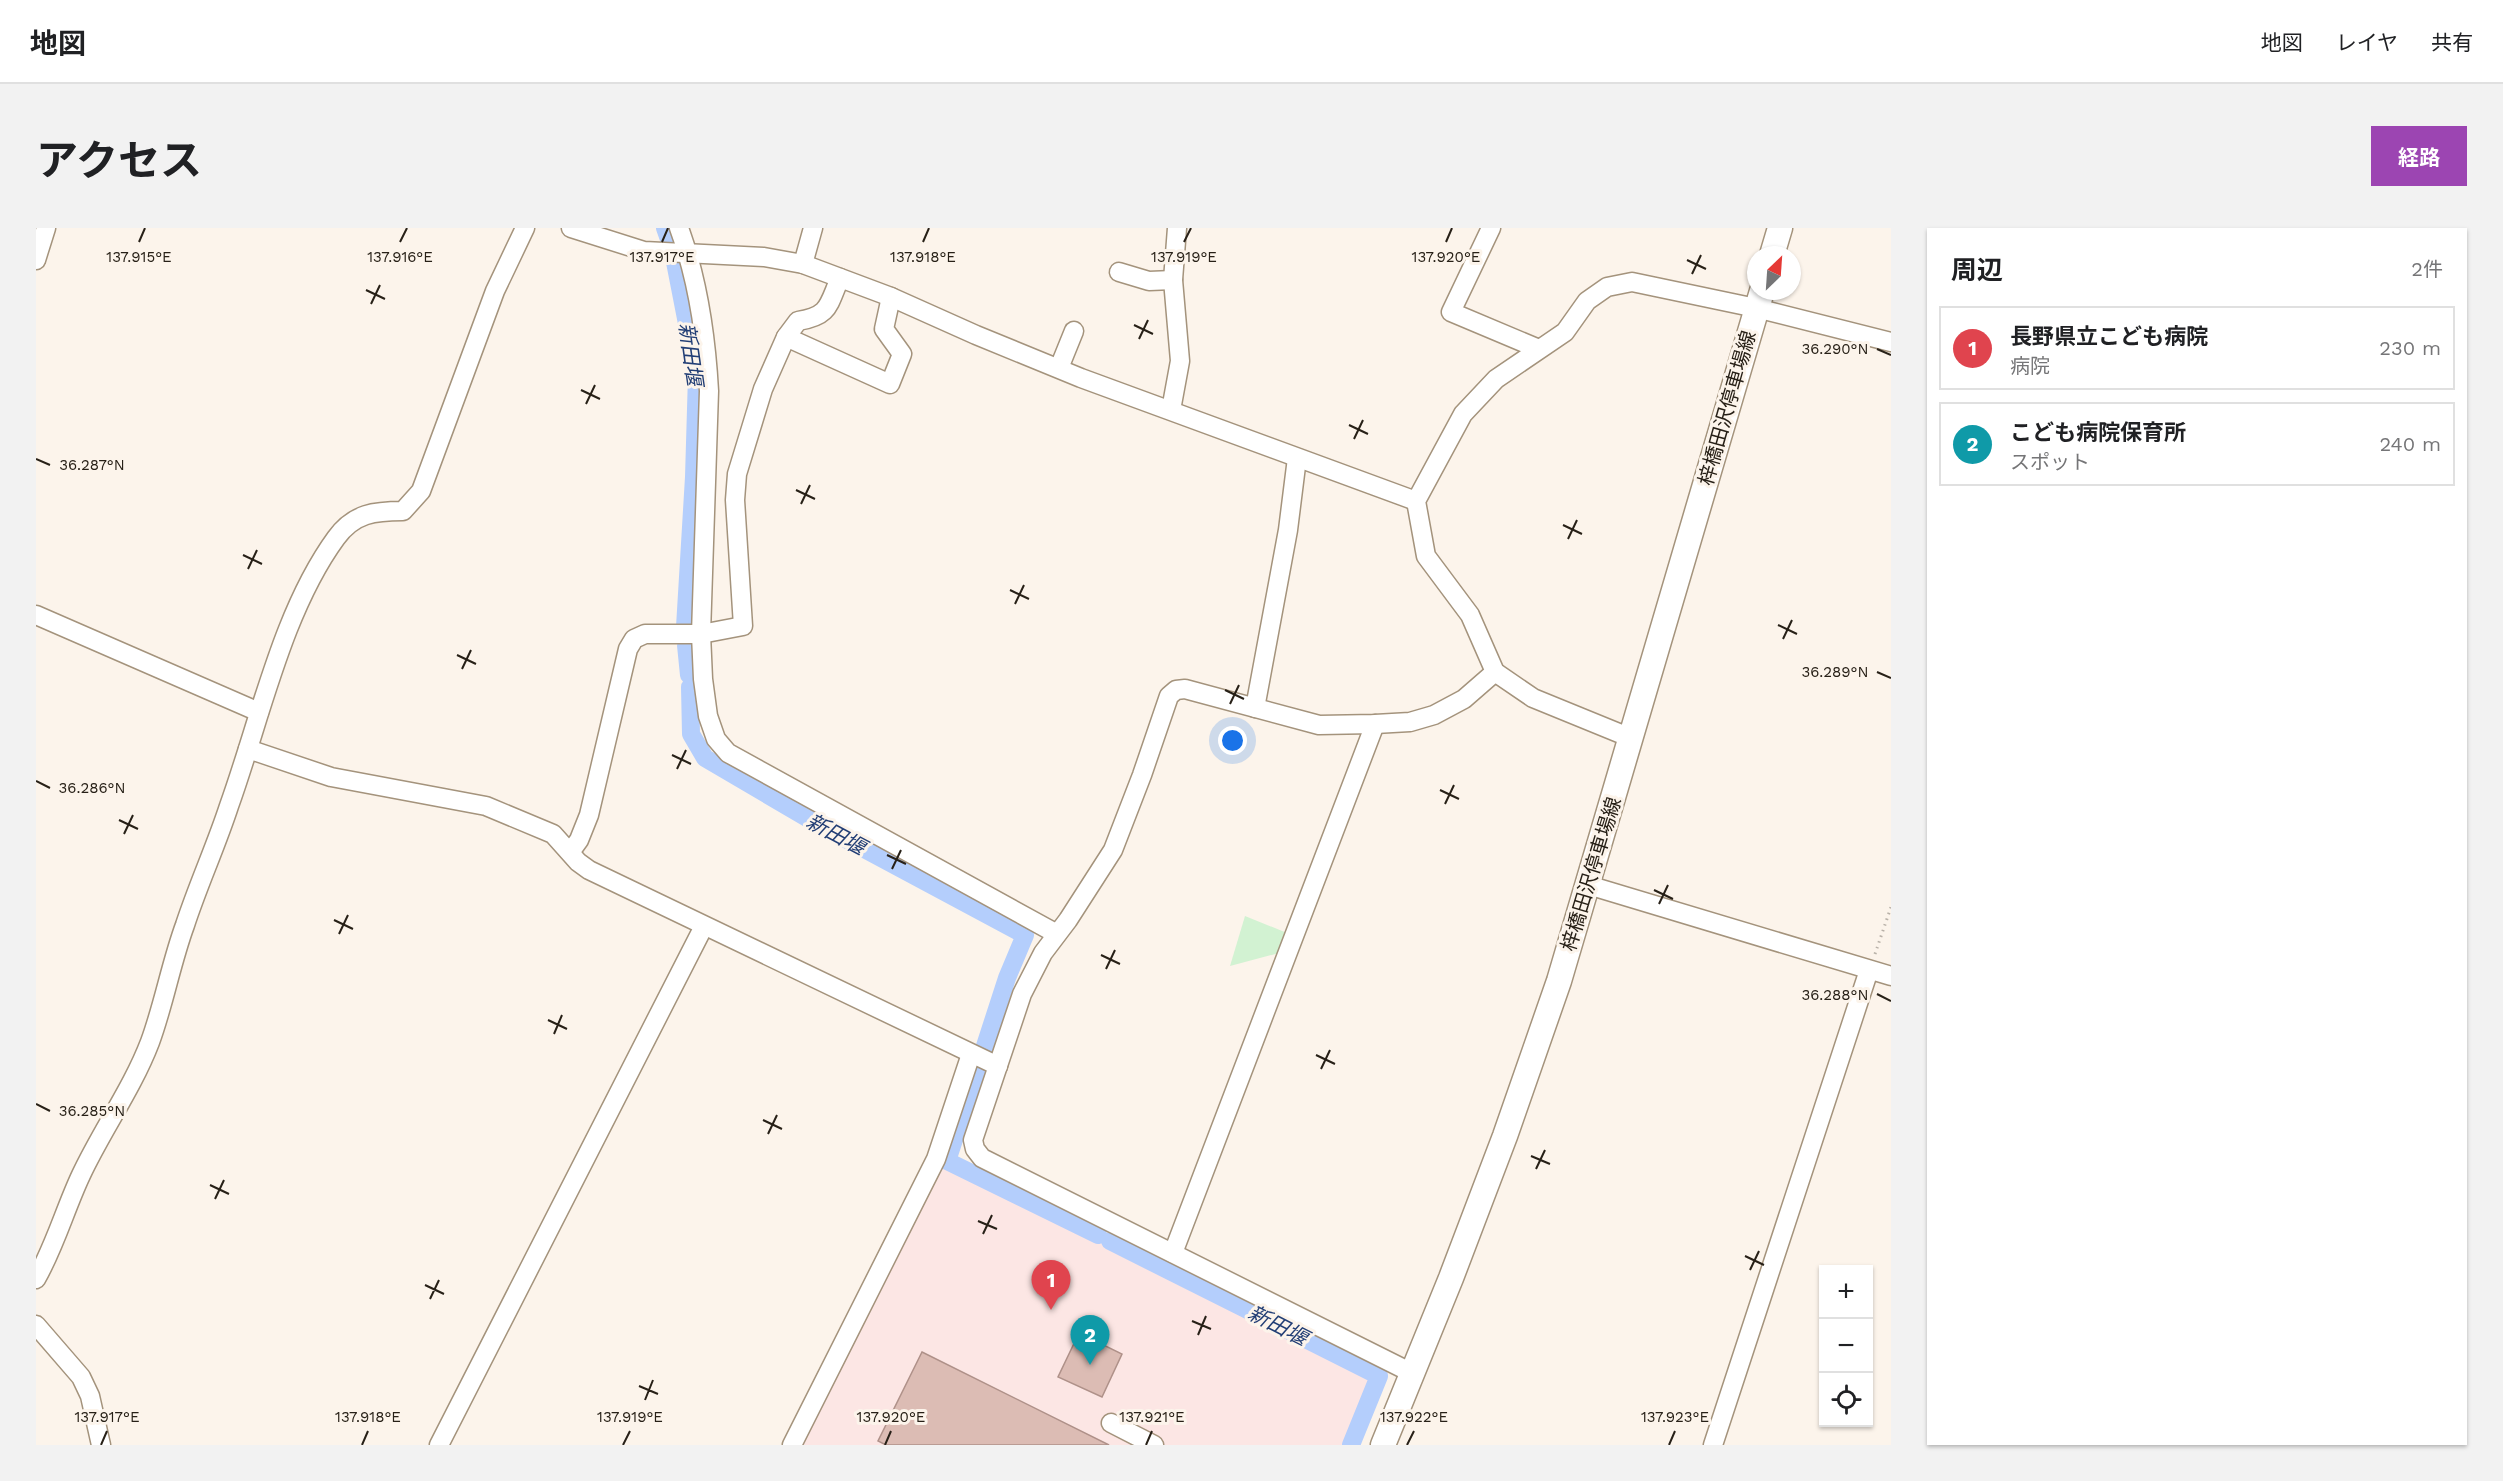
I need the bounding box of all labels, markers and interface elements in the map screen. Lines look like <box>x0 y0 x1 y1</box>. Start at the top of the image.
text: 地図 <box>30 27 86 60</box>
text: 地図 <box>2261 30 2303 55</box>
text: レイヤ <box>2336 30 2398 55</box>
text: 共有 <box>2431 30 2473 55</box>
button: 経路 <box>2371 126 2467 186</box>
text: アクセス <box>36 136 202 185</box>
north arrow <box>1747 246 1801 300</box>
text: 137.915°E <box>106 248 172 266</box>
text: 137.916°E <box>367 248 433 266</box>
text: 137.917°E <box>630 248 694 266</box>
text: 137.918°E <box>890 248 956 266</box>
text: 137.919°E <box>1151 248 1217 266</box>
text: 137.920°E <box>1412 248 1480 266</box>
text: 周辺 <box>1951 255 2003 285</box>
text: 2件 <box>2411 257 2443 281</box>
water label: 新田堰 <box>674 321 708 391</box>
text: 長野県立こども病院 <box>2010 324 2208 349</box>
street label: 梓橋田沢停車場線 <box>1693 328 1761 488</box>
text: 1 <box>1968 336 1977 360</box>
text: 230 m <box>2379 336 2441 360</box>
text: 36.290°N <box>1801 340 1869 358</box>
text: 病院 <box>2010 354 2050 378</box>
text: こども病院保育所 <box>2010 420 2186 445</box>
text: 2 <box>1967 432 1978 456</box>
text: 240 m <box>2379 432 2441 456</box>
text: スポット <box>2010 450 2090 474</box>
text: 36.287°N <box>59 456 125 474</box>
text: 36.289°N <box>1801 663 1869 681</box>
your location <box>1218 726 1247 755</box>
text: 36.286°N <box>59 779 125 797</box>
street label: 梓橋田沢停車場線 <box>1556 794 1626 954</box>
water label: 新田堰 <box>802 808 873 862</box>
text: 36.288°N <box>1802 986 1869 1004</box>
text: 36.285°N <box>59 1102 125 1120</box>
pin: 1 <box>1032 1260 1070 1310</box>
map controls <box>1819 1265 1873 1427</box>
button: + <box>1819 1265 1873 1319</box>
water label: 新田堰 <box>1244 1300 1315 1352</box>
pin: 2 <box>1070 1316 1110 1365</box>
button: − <box>1819 1319 1873 1373</box>
button: locate <box>1819 1373 1873 1427</box>
text: 137.917°E <box>75 1408 139 1426</box>
text: 137.918°E <box>335 1408 401 1426</box>
text: 137.919°E <box>597 1408 663 1426</box>
text: 137.920°E <box>857 1408 925 1426</box>
text: 137.921°E <box>1119 1408 1185 1426</box>
text: 137.922°E <box>1380 1408 1448 1426</box>
text: 137.923°E <box>1641 1408 1709 1426</box>

